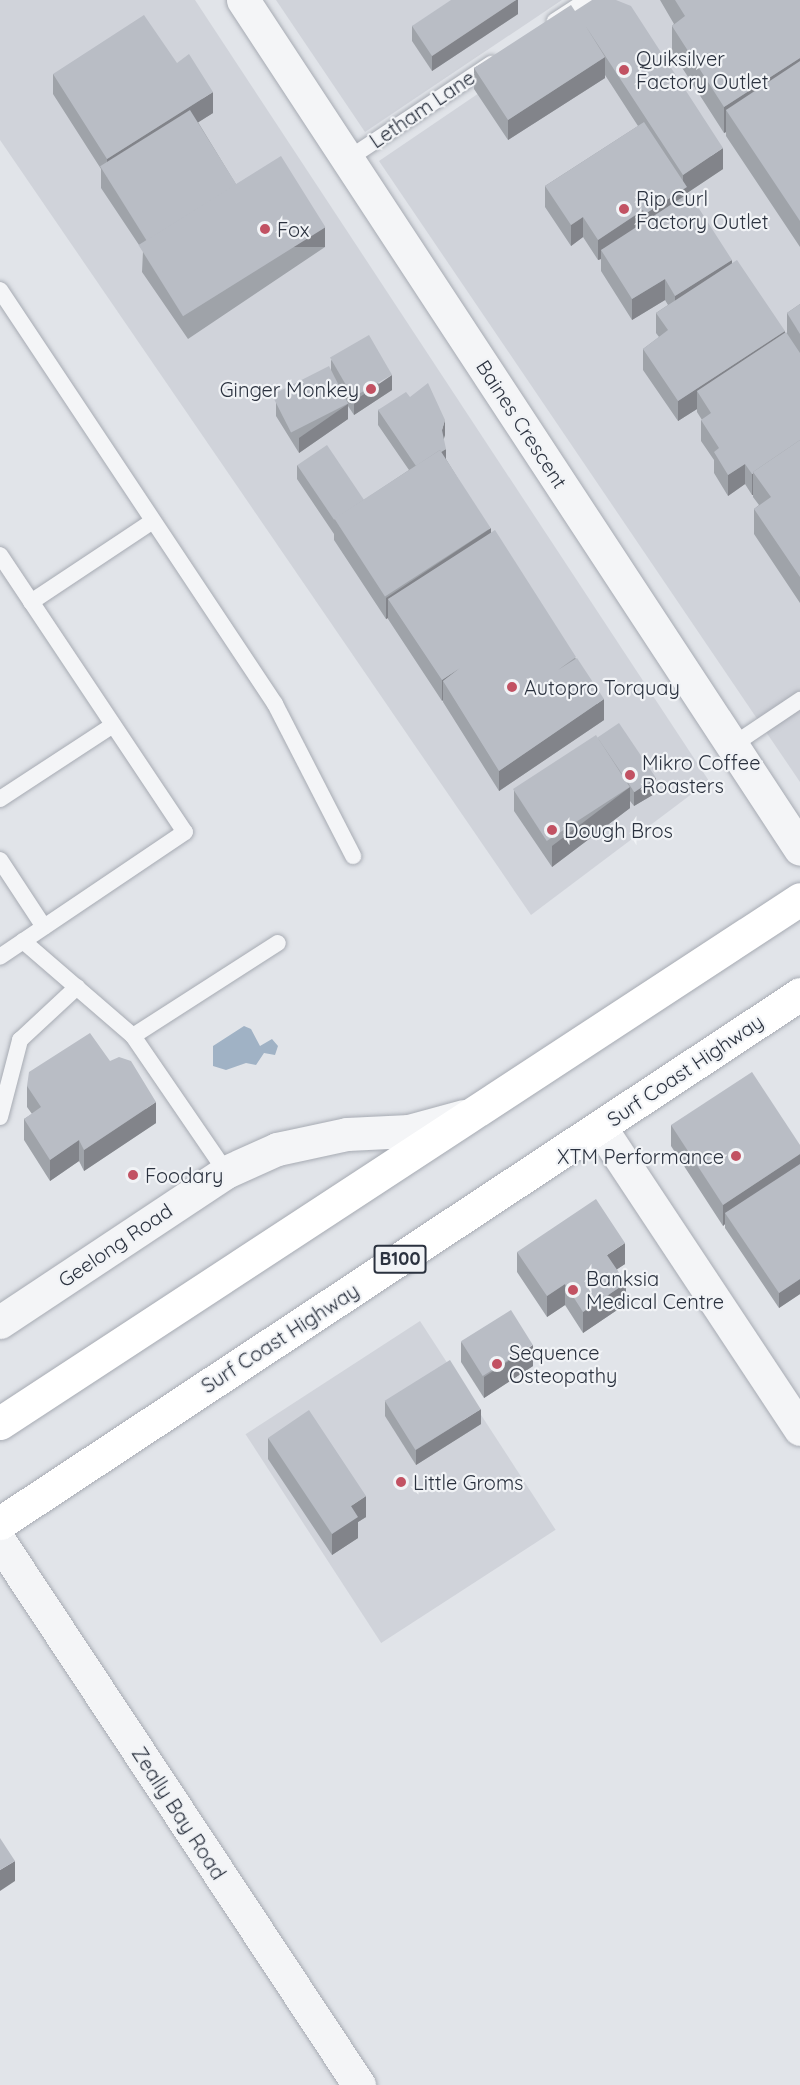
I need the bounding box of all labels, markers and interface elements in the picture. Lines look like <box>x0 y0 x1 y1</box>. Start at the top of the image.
place label: Quiksilver Factory Outlet <box>636 46 769 93</box>
marker: Quiksilver Factory Outlet <box>617 63 631 77</box>
street label: Letham Lane <box>365 65 479 153</box>
place label: Rip Curl Factory Outlet <box>636 186 769 233</box>
marker: Rip Curl Factory Outlet <box>617 202 631 216</box>
place label: Fox <box>277 217 310 241</box>
marker: Fox <box>258 222 272 236</box>
street label: Baines Crescent <box>472 355 572 493</box>
place label: Ginger Monkey <box>220 377 359 401</box>
marker: Ginger Monkey <box>364 382 378 396</box>
place label: Autopro Torquay <box>524 675 680 699</box>
marker: Autopro Torquay <box>505 680 519 694</box>
place label: Mikro Coffee Roasters <box>642 751 760 798</box>
marker: Mikro Coffee Roasters <box>623 768 637 782</box>
place label: Dough Bros <box>564 818 673 842</box>
marker: Dough Bros <box>545 823 559 837</box>
street label: Surf Coast Highway <box>602 1009 768 1131</box>
place label: XTM Performance <box>557 1144 724 1168</box>
marker: XTM Performance <box>729 1149 743 1163</box>
place label: Foodary <box>145 1163 223 1187</box>
marker: Foodary <box>126 1168 140 1182</box>
street label: Geelong Road <box>54 1198 176 1292</box>
road number: B100 <box>373 1244 427 1274</box>
place label: Banksia Medical Centre <box>586 1266 724 1313</box>
street label: Surf Coast Highway <box>197 1278 363 1398</box>
marker: Banksia Medical Centre <box>564 1281 582 1299</box>
place label: Sequence Osteopathy <box>509 1340 617 1387</box>
marker: Sequence Osteopathy <box>490 1357 504 1371</box>
place label: Little Groms <box>413 1470 523 1494</box>
marker: Little Groms <box>394 1475 408 1489</box>
street label: Zeally Bay Road <box>127 1742 231 1884</box>

